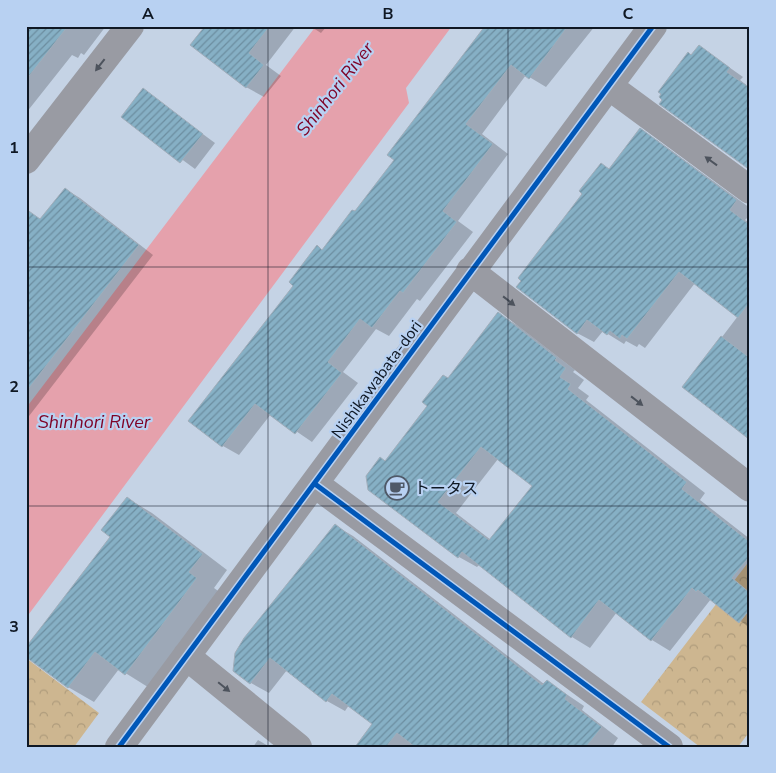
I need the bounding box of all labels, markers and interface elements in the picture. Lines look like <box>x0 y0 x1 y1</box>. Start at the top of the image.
text: A <box>142 3 154 25</box>
text: B <box>382 3 394 25</box>
text: C <box>623 3 634 25</box>
water label: Shinhori River <box>291 37 379 141</box>
one-way arrow <box>95 58 106 71</box>
text: 1 <box>9 137 19 159</box>
one-way arrow <box>704 156 717 166</box>
one-way arrow <box>502 296 516 306</box>
street label: Nishikawabata-dori <box>327 316 427 443</box>
text: 2 <box>9 376 19 398</box>
one-way arrow <box>630 395 643 406</box>
water label: Shinhori River <box>38 410 151 434</box>
cafe icon: トータス <box>384 475 410 501</box>
place label: トータス <box>414 478 478 500</box>
text: 3 <box>9 616 19 638</box>
one-way arrow <box>218 681 231 692</box>

